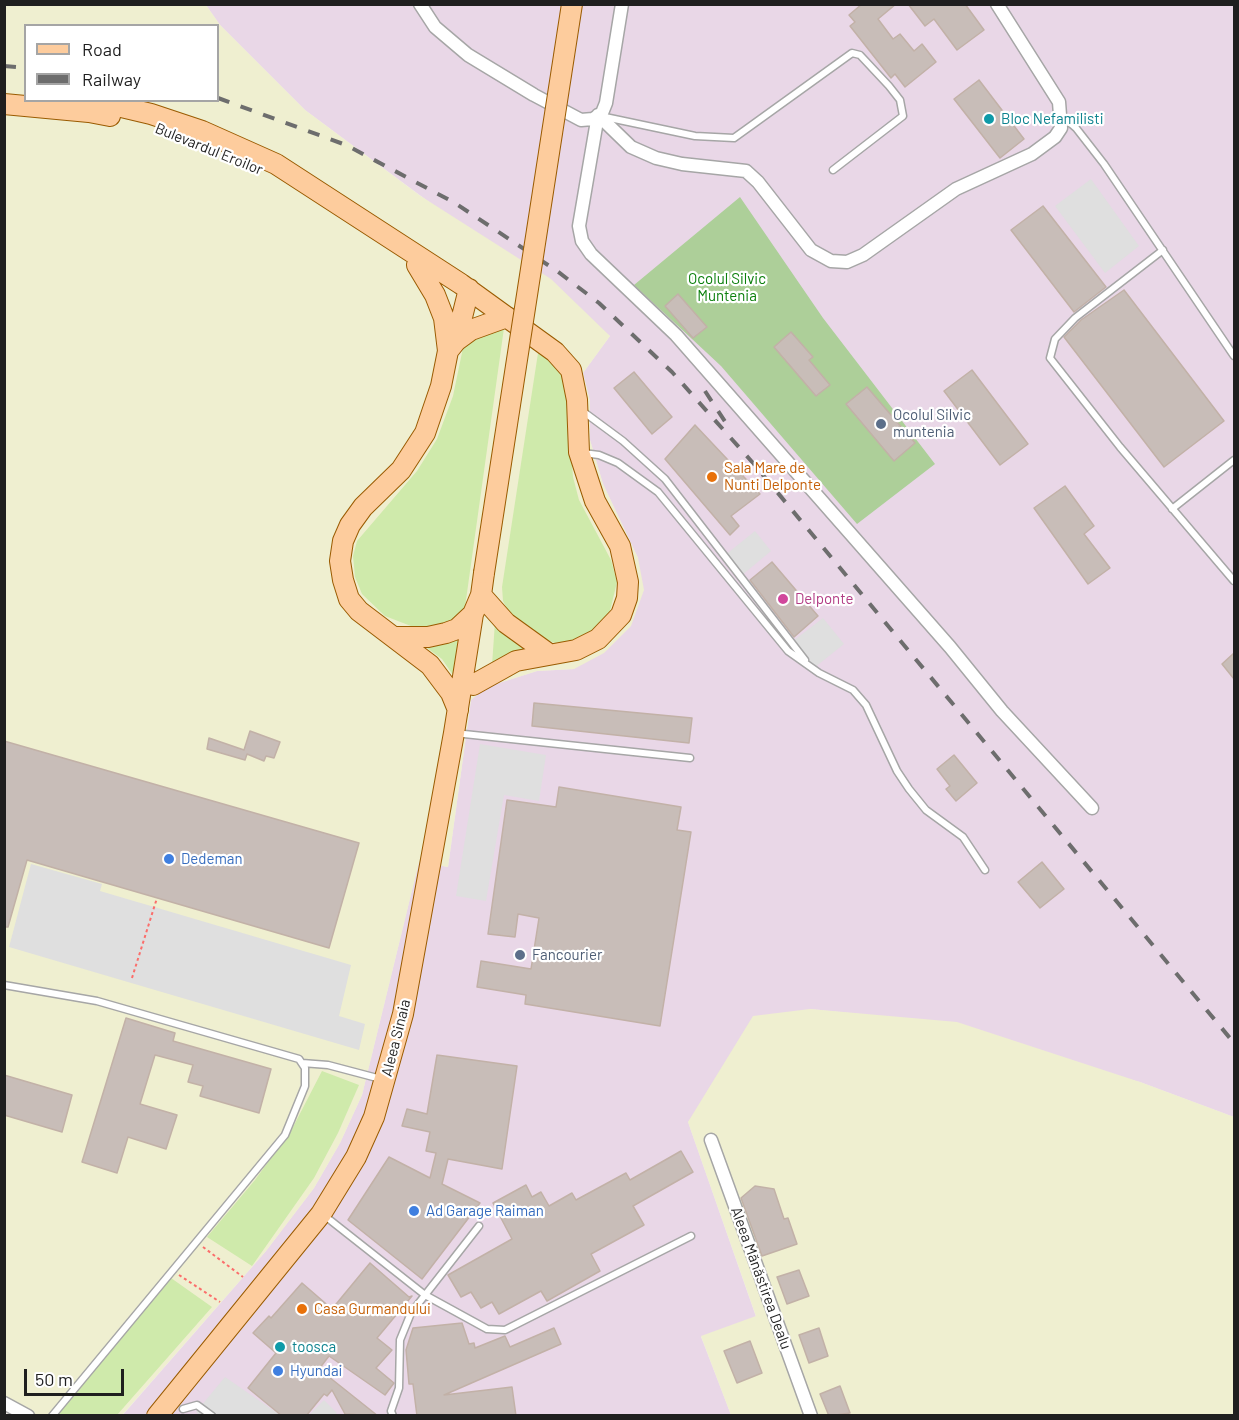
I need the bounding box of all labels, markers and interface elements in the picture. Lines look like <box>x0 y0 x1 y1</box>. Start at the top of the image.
legend <box>24 24 219 102</box>
text: Road <box>82 38 122 60</box>
text: Railway <box>82 68 141 90</box>
place label: Bloc Nefamilisti <box>1001 110 1104 128</box>
marker: Bloc Nefamilisti <box>982 112 996 126</box>
street label: Bulevardul Eroilor <box>152 119 266 179</box>
park label: Ocolul Silvic Muntenia <box>688 270 766 305</box>
place label: Ocolul Silvic muntenia <box>893 406 971 441</box>
marker: Ocolul Silvic muntenia <box>874 417 888 431</box>
place label: Sala Mare de Nunti Delponte <box>724 459 821 494</box>
marker: Sala Mare de Nunti Delponte <box>705 470 719 484</box>
place label: Delponte <box>795 590 853 608</box>
marker: Delponte <box>776 592 790 606</box>
place label: Dedeman <box>181 850 243 868</box>
marker: Dedeman <box>162 852 176 866</box>
place label: Fancourier <box>532 946 602 964</box>
marker: Fancourier <box>513 948 527 962</box>
street label: Aleea Sinaia <box>378 998 414 1078</box>
place label: Ad Garage Raiman <box>426 1202 544 1220</box>
marker: Ad Garage Raiman <box>407 1204 421 1218</box>
street label: Aleea Mănăstirea Dealu <box>727 1204 795 1352</box>
place label: Casa Gurmandului <box>314 1300 431 1318</box>
marker: Casa Gurmandului <box>295 1302 309 1316</box>
place label: toosca <box>292 1338 336 1356</box>
marker: toosca <box>273 1340 287 1354</box>
scale bar <box>27 1357 128 1395</box>
place label: Hyundai <box>290 1362 342 1380</box>
marker: Hyundai <box>271 1364 285 1378</box>
text: 50 m <box>35 1368 73 1390</box>

